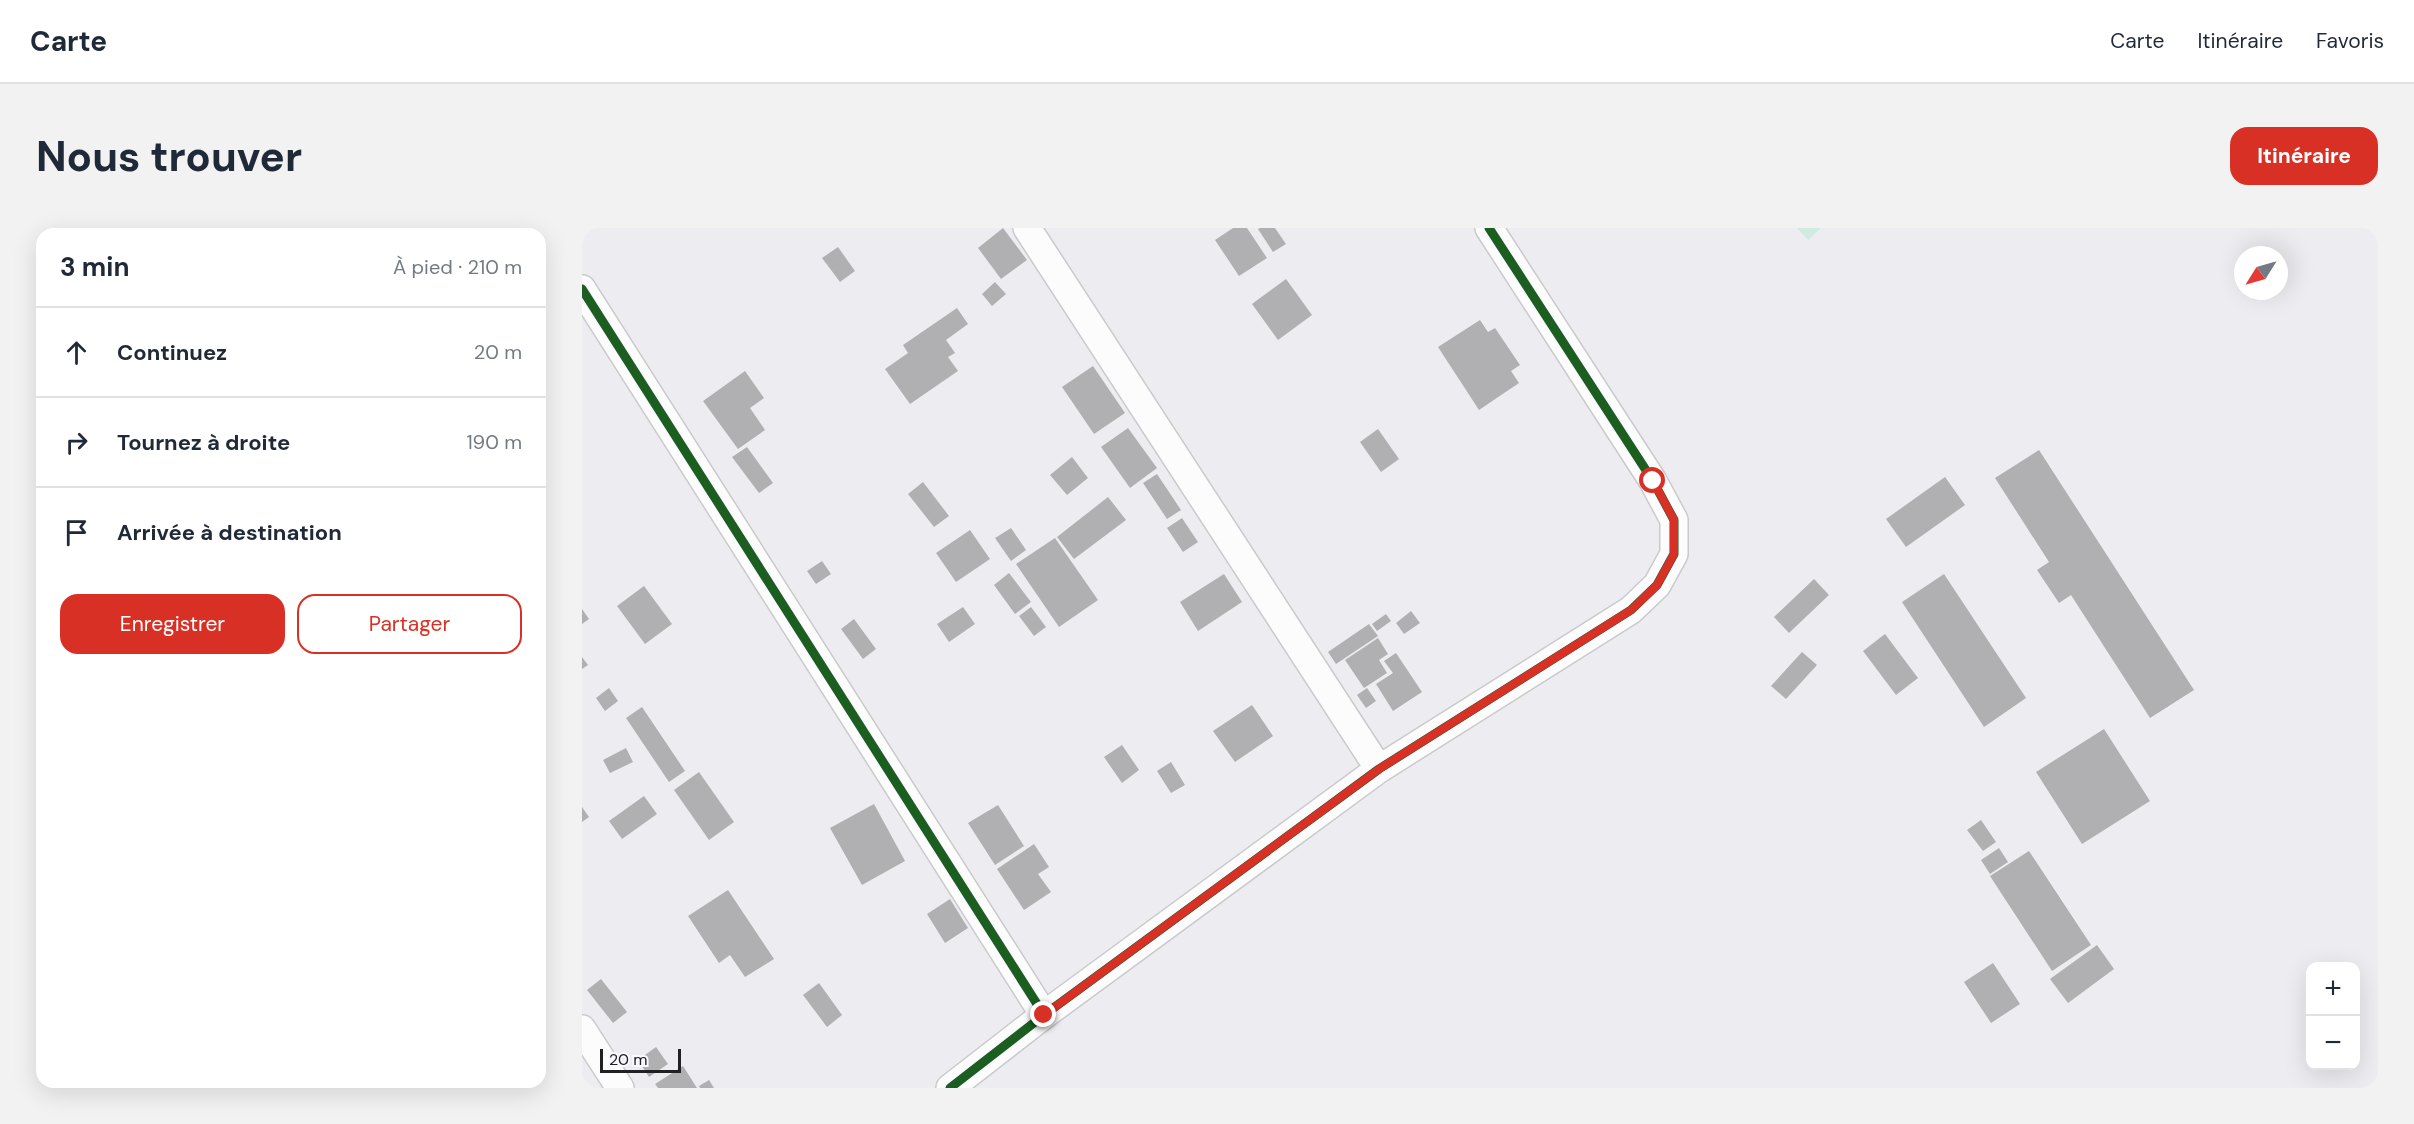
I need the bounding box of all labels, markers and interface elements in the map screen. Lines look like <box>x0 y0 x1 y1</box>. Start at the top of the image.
text: Carte <box>30 23 107 60</box>
text: Carte <box>2110 27 2164 55</box>
text: Itinéraire <box>2197 27 2283 55</box>
text: Favoris <box>2316 27 2384 55</box>
button: Itinéraire <box>2230 127 2378 185</box>
text: Nous trouver <box>36 129 302 184</box>
north arrow <box>2234 246 2288 300</box>
text: 3 min <box>60 250 129 284</box>
text: À pied · 210 m <box>393 254 522 280</box>
icon: ahead <box>60 336 93 369</box>
text: Continuez <box>117 338 227 367</box>
text: 20 m <box>474 339 522 365</box>
icon: right <box>60 426 93 459</box>
text: Tournez à droite <box>117 428 290 457</box>
text: 190 m <box>466 429 522 455</box>
route start <box>1639 467 1665 493</box>
icon: arrive <box>60 516 93 549</box>
text: Arrivée à destination <box>117 518 342 547</box>
button: Enregistrer <box>60 594 285 654</box>
button: Partager <box>297 594 522 654</box>
map controls <box>2306 962 2360 1070</box>
button: + <box>2306 962 2360 1016</box>
route end <box>1030 1001 1056 1027</box>
button: − <box>2306 1016 2360 1070</box>
scale bar <box>600 1046 681 1074</box>
text: 20 m <box>609 1049 648 1070</box>

